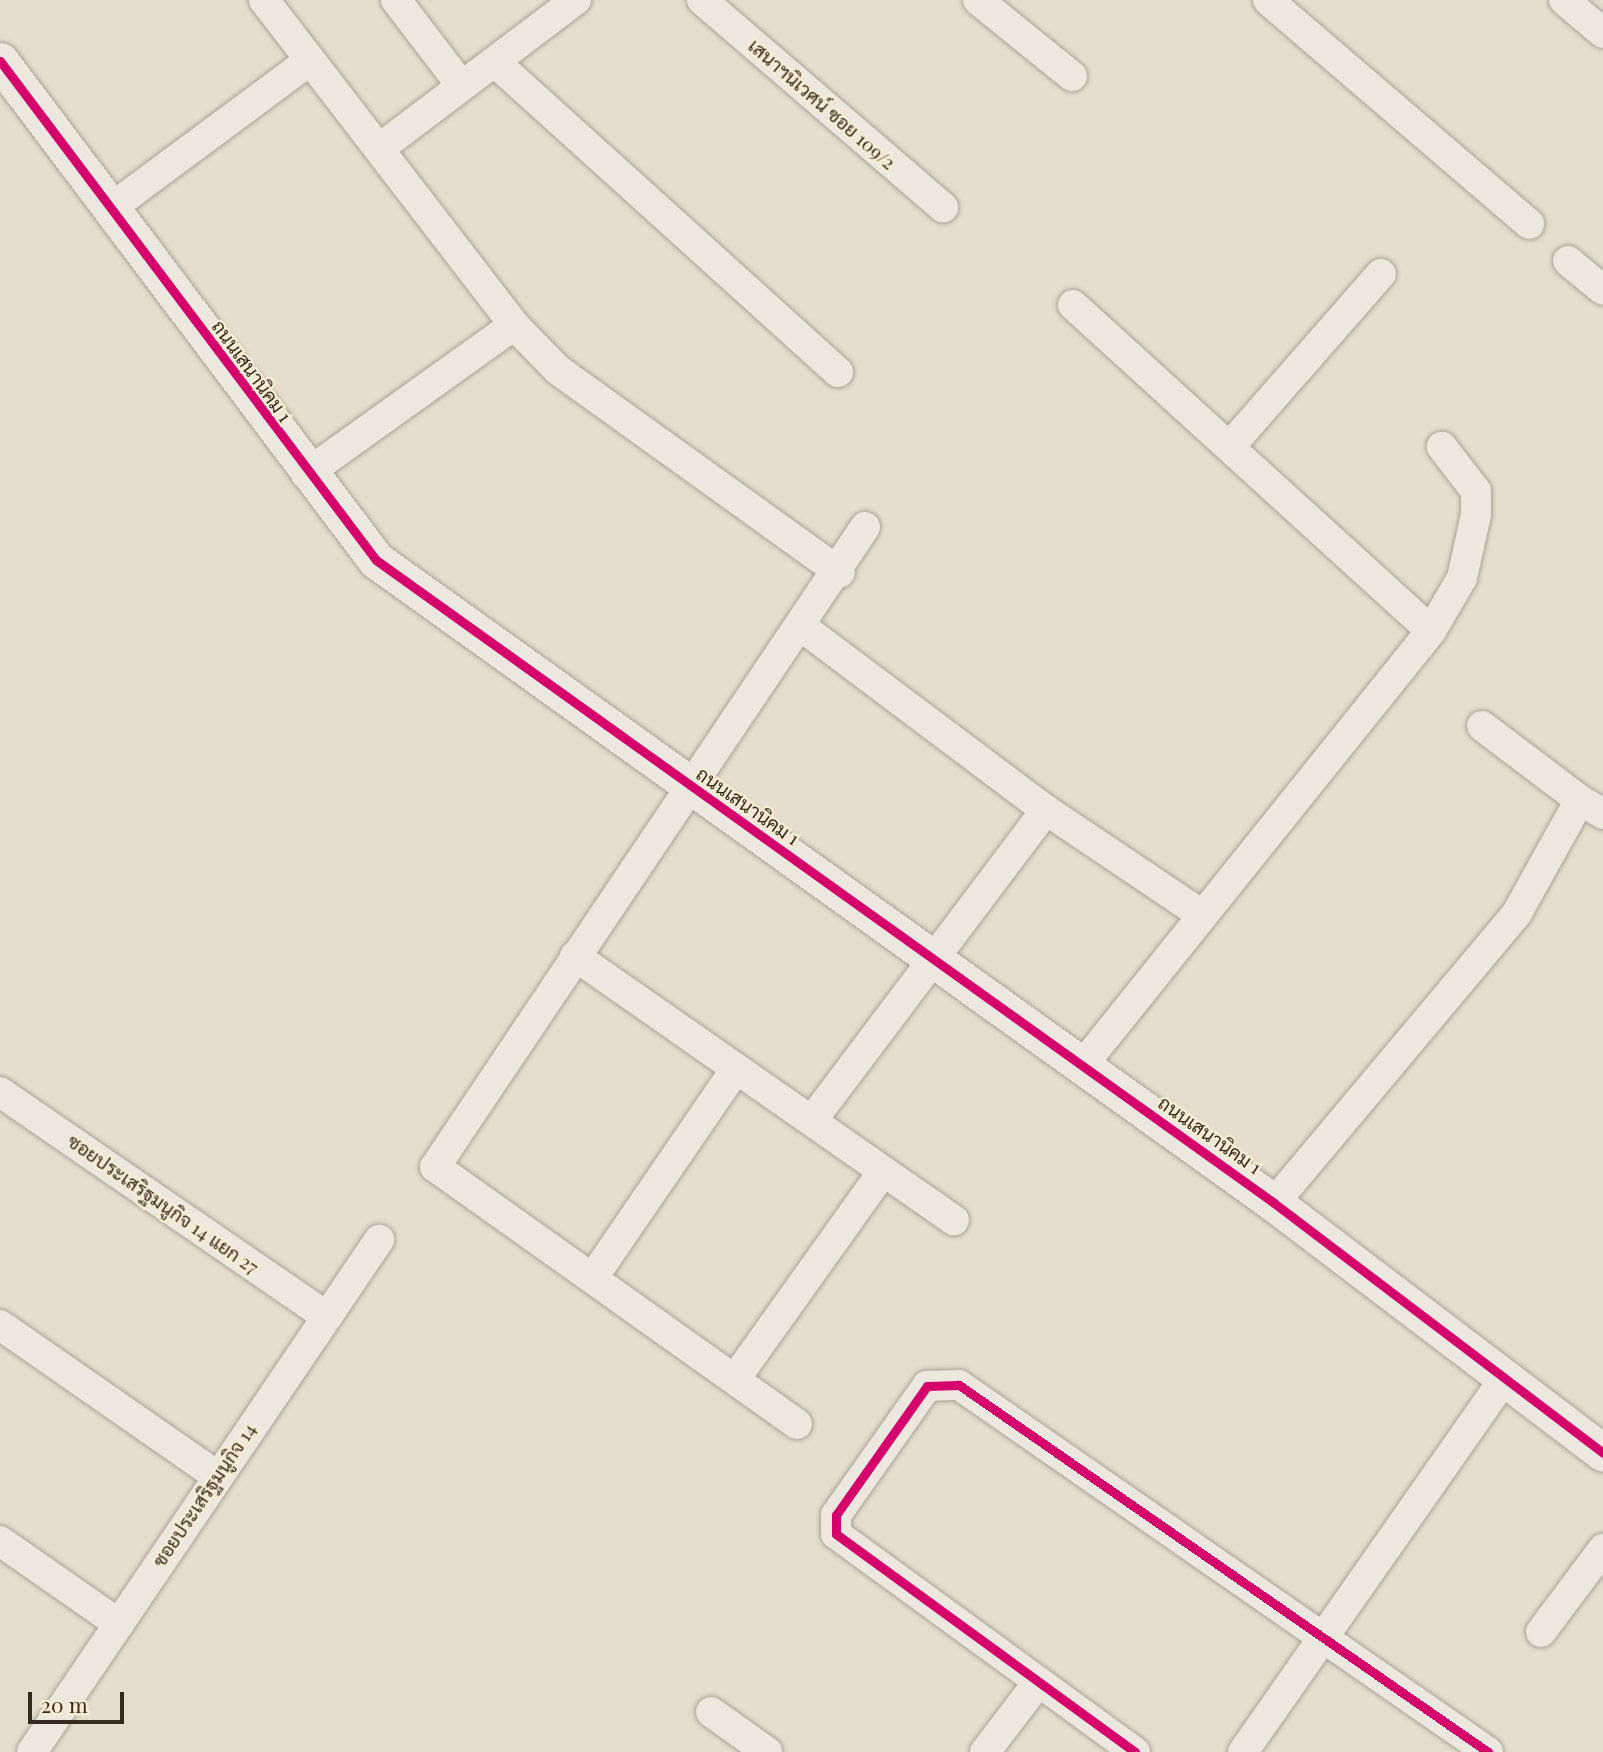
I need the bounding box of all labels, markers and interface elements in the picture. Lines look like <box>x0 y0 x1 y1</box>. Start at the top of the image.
street label: เสนาฯนิเวศน์ ซอย 109/2 <box>744 34 900 174</box>
street label: ถนนเสนานิคม 1 <box>207 316 297 426</box>
street label: ถนนเสนานิคม 1 <box>692 762 804 850</box>
street label: ถนนเสนานิคม 1 <box>1154 1091 1266 1179</box>
street label: ซอยประเสริฐมนูกิจ 14 แยก 27 <box>63 1129 263 1279</box>
street label: ซอยประเสริฐมนูกิจ 14 <box>147 1419 261 1571</box>
scale bar <box>32 1678 128 1722</box>
text: 20 m <box>41 1690 88 1718</box>

